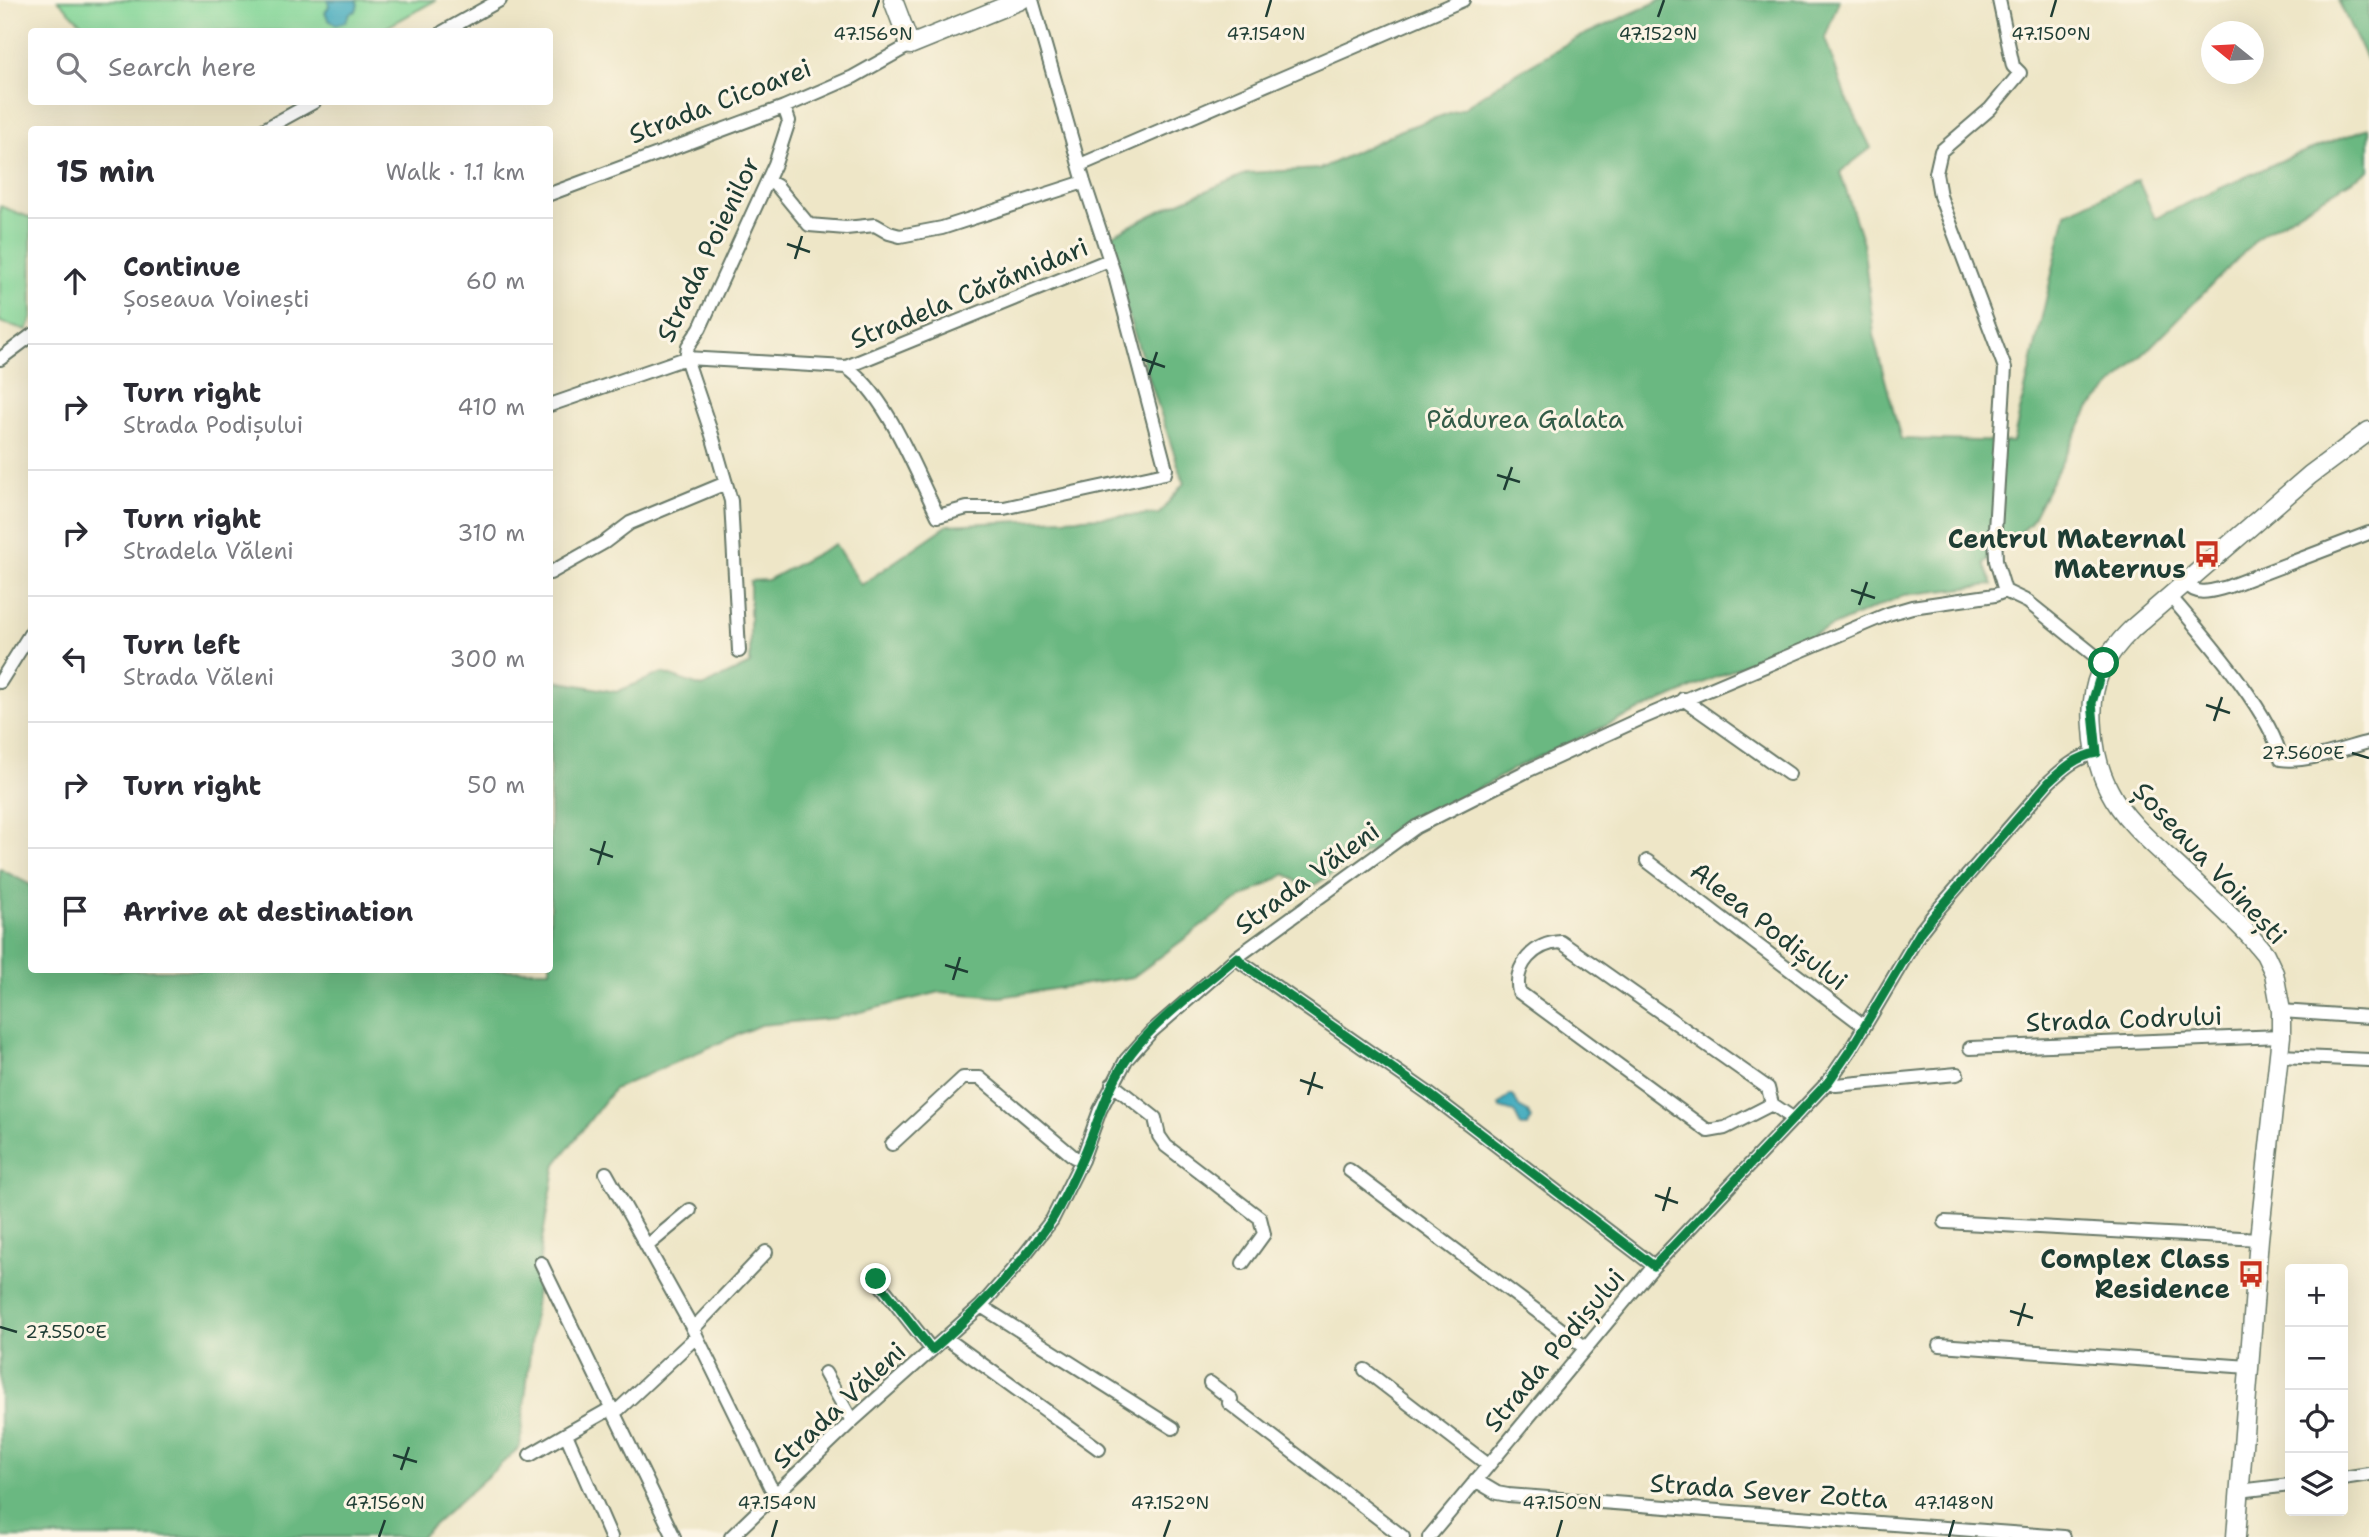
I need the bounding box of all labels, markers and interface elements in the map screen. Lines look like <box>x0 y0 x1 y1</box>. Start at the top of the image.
north arrow <box>2201 21 2264 84</box>
text: 47.156°N <box>833 22 913 46</box>
text: 47.154°N <box>1226 22 1306 46</box>
text: 47.152°N <box>1619 22 1697 46</box>
text: 47.150°N <box>2011 22 2091 46</box>
search box <box>28 28 553 105</box>
icon: search <box>52 48 90 86</box>
text: Search here <box>108 49 257 84</box>
street label: Strada Cicoarei <box>624 50 816 151</box>
street label: Strada Poienilor <box>647 150 768 347</box>
text: 15 min <box>56 151 155 192</box>
text: Walk · 1.1 km <box>386 157 525 187</box>
street label: Stradela Cărămidari <box>845 229 1093 356</box>
text: Continue <box>123 249 241 284</box>
icon: ahead <box>56 262 94 300</box>
text: 60 m <box>466 266 525 296</box>
text: Șoseaua Voinești <box>123 284 310 314</box>
text: Turn right <box>123 375 261 410</box>
icon: right <box>56 388 94 426</box>
text: 410 m <box>457 392 525 422</box>
park label: Pădurea Galata <box>1426 401 1624 436</box>
text: Strada Podișului <box>123 410 303 440</box>
text: Turn right <box>123 501 261 536</box>
icon: right <box>56 514 94 552</box>
text: 310 m <box>457 518 525 548</box>
place label: Centrul Maternal Maternus <box>1948 521 2186 586</box>
text: Stradela Văleni <box>123 536 294 566</box>
bus stop icon: Centrul Maternal Maternus <box>2192 539 2222 569</box>
text: Turn left <box>123 627 240 662</box>
icon: left <box>56 640 94 678</box>
text: 300 m <box>450 644 525 674</box>
route start <box>2088 647 2119 678</box>
text: Strada Văleni <box>123 662 274 692</box>
text: 27.560°E <box>2262 741 2344 765</box>
icon: right <box>56 766 94 804</box>
text: Turn right <box>123 768 261 803</box>
text: 50 m <box>467 770 525 800</box>
street label: Șoseaua Voinești <box>2125 774 2295 952</box>
street label: Strada Văleni <box>1227 813 1386 942</box>
street label: Aleea Podișului <box>1683 853 1855 999</box>
icon: arrive <box>56 892 94 930</box>
text: Arrive at destination <box>123 894 413 929</box>
street label: Strada Codrului <box>2025 998 2223 1039</box>
place label: Complex Class Residence <box>2040 1241 2230 1306</box>
bus stop icon: Complex Class Residence <box>2236 1259 2266 1289</box>
street label: Strada Podișului <box>1475 1260 1633 1440</box>
route end <box>860 1263 891 1294</box>
map controls <box>2285 1264 2348 1516</box>
button: + <box>2285 1264 2348 1327</box>
text: 27.550°E <box>25 1320 107 1344</box>
button: − <box>2285 1327 2348 1390</box>
street label: Strada Văleni <box>764 1333 913 1476</box>
button: locate <box>2285 1390 2348 1453</box>
button: layers <box>2285 1453 2348 1516</box>
street label: Strada Sever Zotta <box>1649 1465 1889 1516</box>
text: 47.156°N <box>345 1491 425 1515</box>
text: 47.154°N <box>737 1491 817 1515</box>
text: 47.152°N <box>1131 1491 1209 1515</box>
text: 47.150°N <box>1522 1491 1602 1515</box>
text: 47.148°N <box>1914 1491 1994 1515</box>

